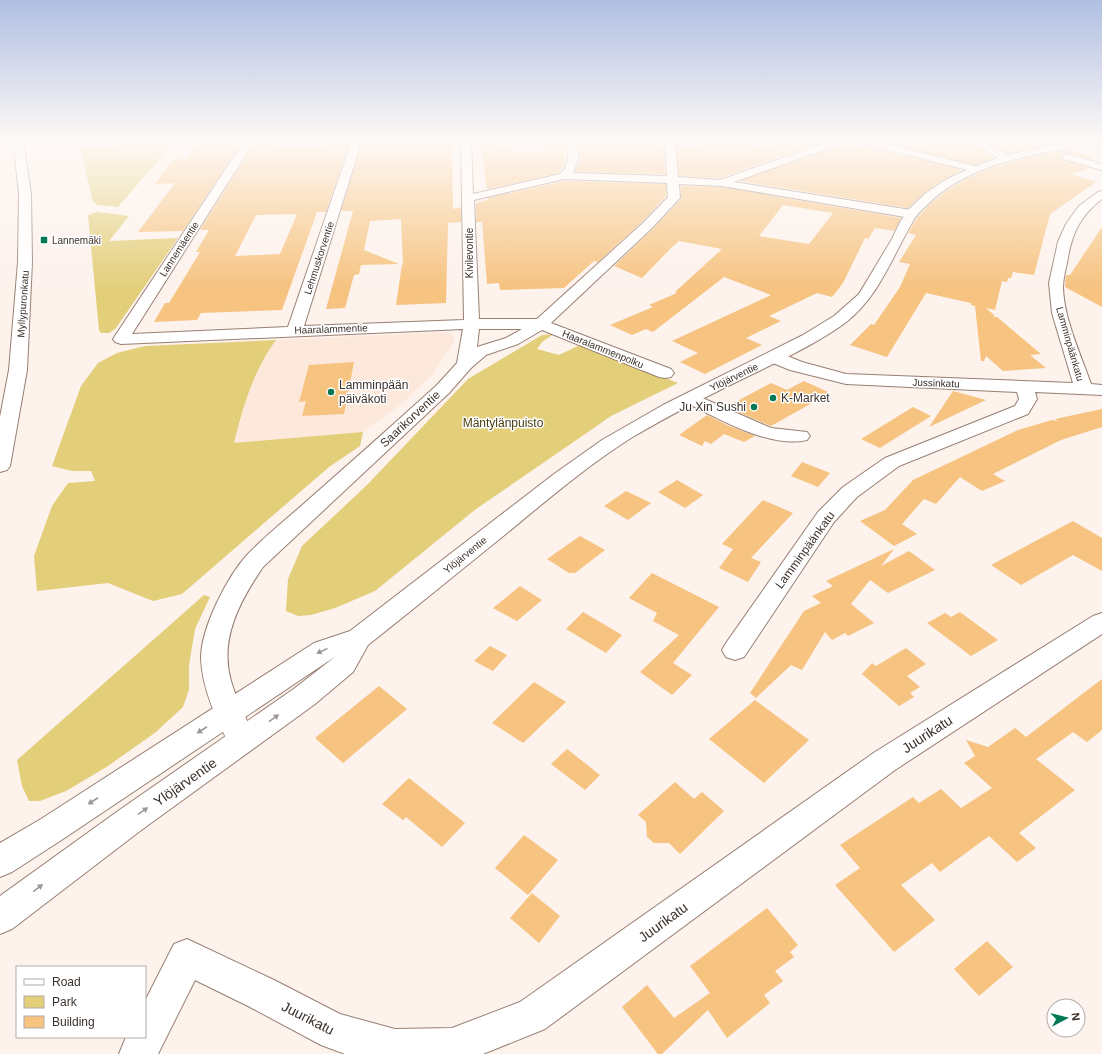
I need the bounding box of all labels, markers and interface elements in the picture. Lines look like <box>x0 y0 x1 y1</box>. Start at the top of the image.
street label: Lannemäentie <box>157 219 201 279</box>
street label: Lehmuskorventie <box>302 220 336 296</box>
street label: Kivilevontie <box>464 227 475 278</box>
marker: Lannemäki <box>39 235 49 245</box>
place label: Lannemäki <box>52 235 101 246</box>
street label: Myllypuronkatu <box>15 270 31 338</box>
street label: Lamminpäänkatu <box>1054 306 1086 382</box>
street label: Haaralammentie <box>294 322 368 336</box>
street label: Haaralammenpolku <box>561 328 645 370</box>
street label: Ylöjärventie <box>708 360 760 393</box>
street label: Jussinkatu <box>912 377 960 389</box>
place label: Lamminpään päiväkoti <box>339 378 408 406</box>
marker: Lamminpään päiväkoti <box>326 387 336 397</box>
street label: Saarikorventie <box>377 388 443 450</box>
place label: K-Market <box>781 391 830 405</box>
marker: K-Market <box>768 393 778 403</box>
place label: Ju Xin Sushi <box>679 400 746 414</box>
marker: Ju Xin Sushi <box>749 402 759 412</box>
park label: Mäntylänpuisto <box>463 416 544 430</box>
street label: Lamminpäänkatu <box>772 509 838 591</box>
street label: Ylöjärventie <box>441 534 489 576</box>
one-way arrow <box>317 648 328 655</box>
street label: Juurikatu <box>899 712 955 756</box>
one-way arrow <box>268 714 279 723</box>
one-way arrow <box>197 726 207 734</box>
street label: Ylöjärventie <box>150 754 220 810</box>
one-way arrow <box>87 798 99 805</box>
one-way arrow <box>138 807 148 815</box>
one-way arrow <box>33 884 44 893</box>
street label: Juurikatu <box>635 899 691 945</box>
legend <box>16 966 146 1038</box>
text: Road <box>52 975 81 989</box>
text: Park <box>52 995 78 1009</box>
street label: Juurikatu <box>279 998 337 1038</box>
north arrow <box>1046 998 1086 1038</box>
text: N <box>1069 1012 1082 1022</box>
text: Building <box>52 1015 95 1029</box>

